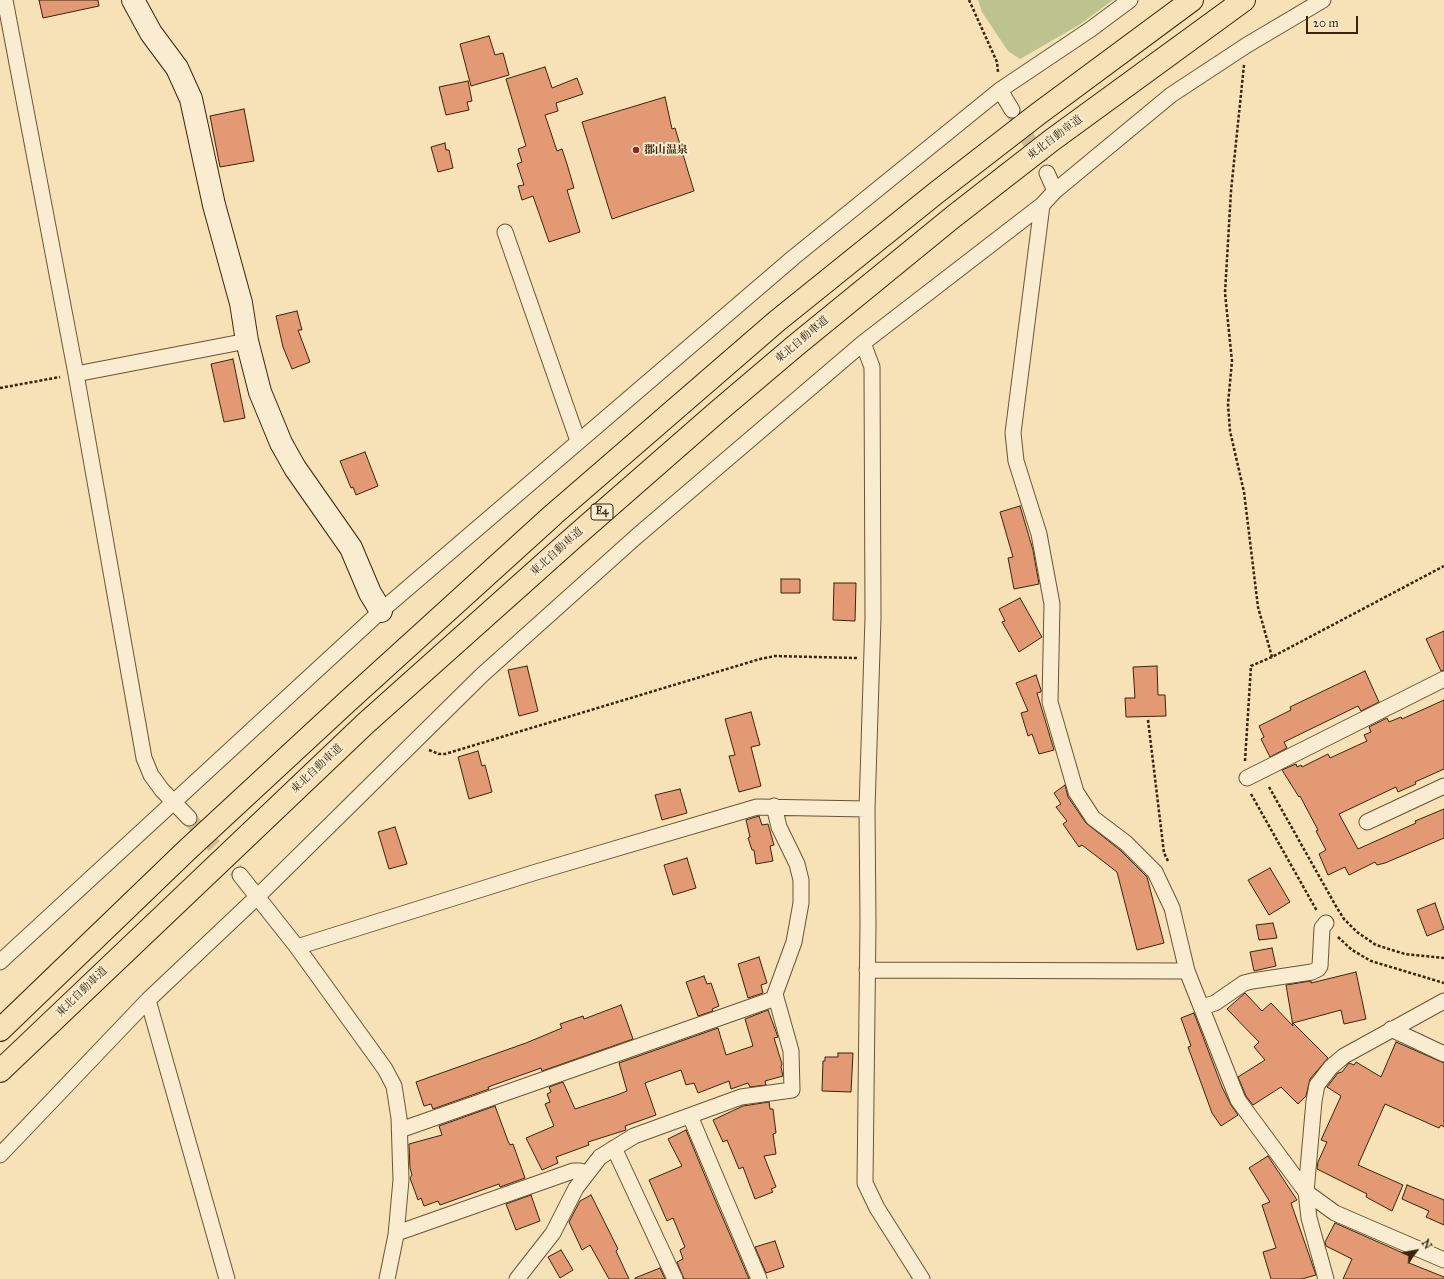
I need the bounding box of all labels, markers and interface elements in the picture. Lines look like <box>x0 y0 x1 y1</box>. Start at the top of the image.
scale bar <box>1308 8 1360 34</box>
text: 20 m <box>1313 16 1339 30</box>
street label: 東北自動車道 <box>1025 113 1085 163</box>
place label: 郡山温泉 <box>644 143 688 157</box>
marker: 郡山温泉 <box>631 145 641 155</box>
street label: 東北自動車道 <box>772 314 832 366</box>
road number: E4 <box>591 504 613 520</box>
street label: 東北自動車道 <box>528 525 586 579</box>
street label: 東北自動車道 <box>288 742 346 796</box>
street label: 東北自動車道 <box>54 964 110 1020</box>
north arrow <box>1396 1231 1436 1271</box>
text: N <box>1419 1237 1435 1252</box>

